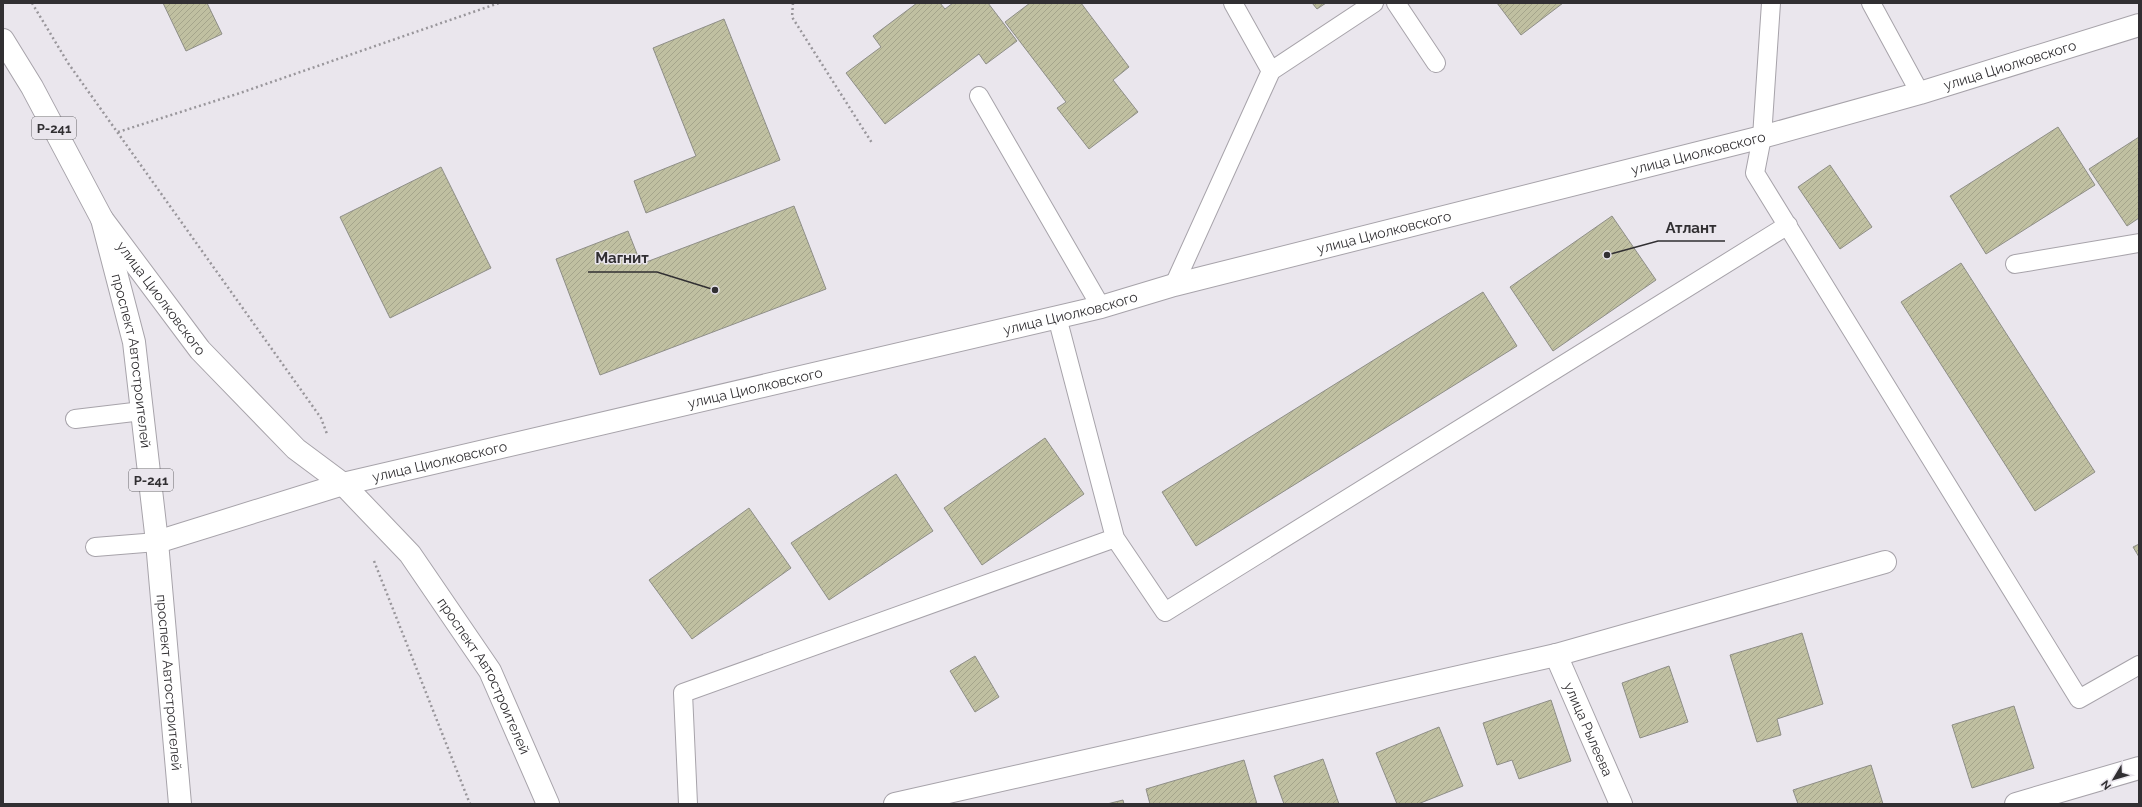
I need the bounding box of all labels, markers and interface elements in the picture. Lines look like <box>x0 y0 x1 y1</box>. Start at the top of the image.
street label: улица Циолковского <box>1942 37 2078 93</box>
road number: Р-241 <box>32 117 76 139</box>
street label: улица Циолковского <box>1629 128 1767 178</box>
street label: улица Циолковского <box>1315 208 1453 257</box>
callout: Атлант <box>1658 214 1725 241</box>
text: Атлант <box>1666 219 1717 237</box>
street label: улица Циолковского <box>114 238 209 359</box>
callout: Магнит <box>588 245 657 272</box>
text: Магнит <box>595 249 649 267</box>
street label: проспект Автостроителей <box>109 272 154 449</box>
street label: улица Циолковского <box>1002 288 1139 338</box>
street label: улица Циолковского <box>686 364 824 411</box>
street label: улица Циолковского <box>371 438 508 485</box>
road number: Р-241 <box>129 469 173 491</box>
street label: проспект Автостроителей <box>154 594 185 771</box>
street label: проспект Автостроителей <box>434 595 533 757</box>
street label: улица Рылеева <box>1561 680 1616 779</box>
north arrow <box>2094 759 2134 799</box>
text: N <box>2099 778 2114 792</box>

